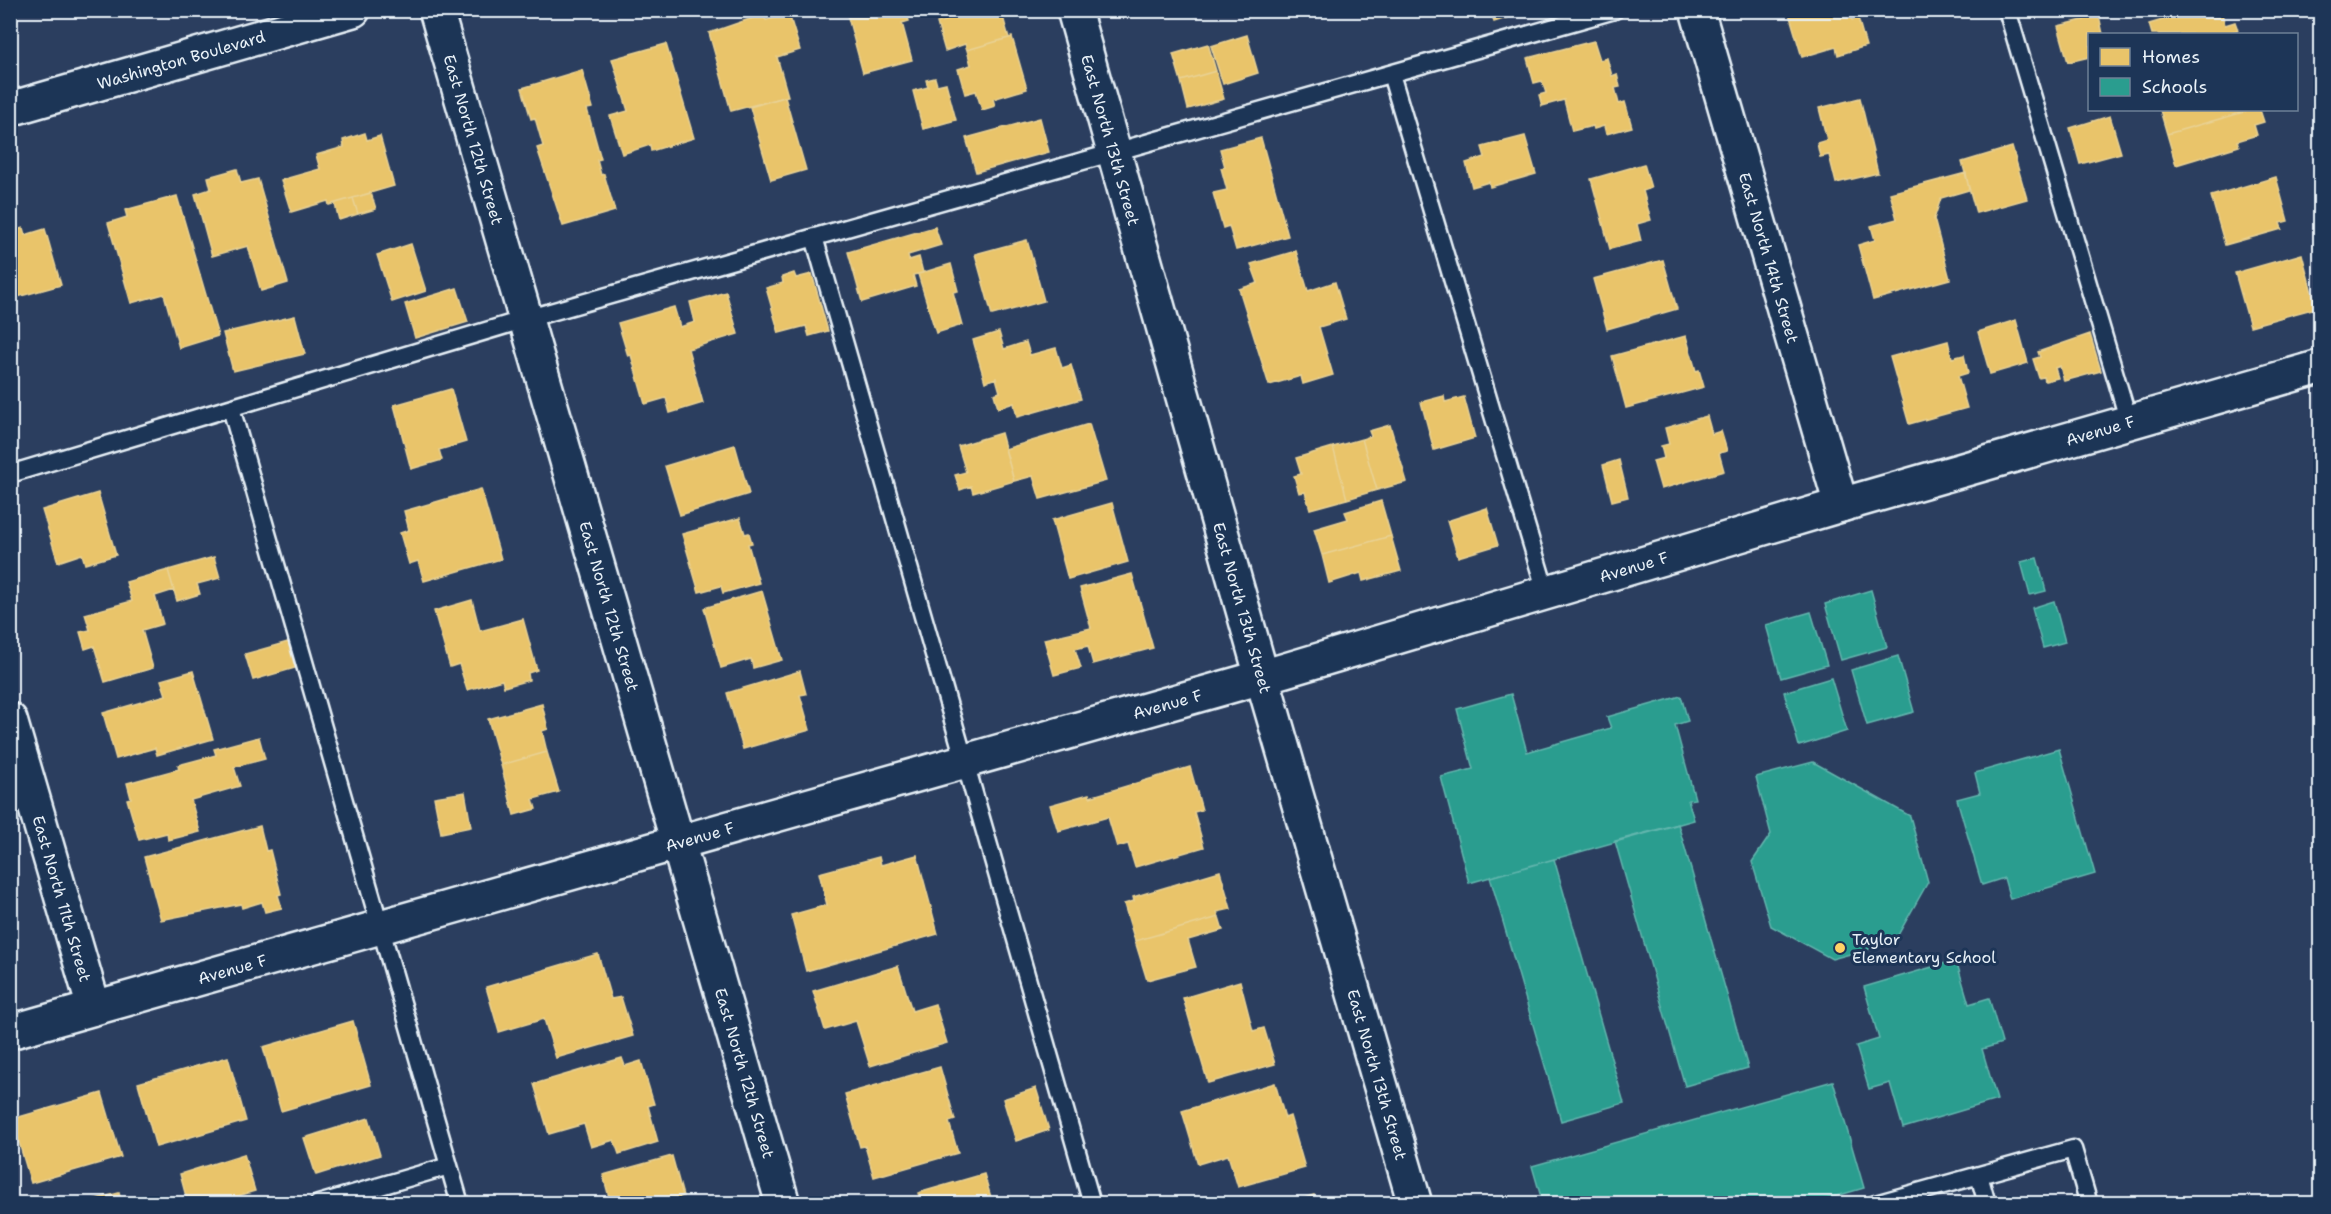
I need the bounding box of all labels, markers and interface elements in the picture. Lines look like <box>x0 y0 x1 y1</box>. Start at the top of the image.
street label: Washington Boulevard <box>94 25 268 94</box>
legend <box>2088 33 2298 111</box>
text: Homes <box>2142 45 2200 69</box>
street label: East North 12th Street <box>439 52 508 227</box>
street label: East North 13th Street <box>1077 52 1145 228</box>
text: Schools <box>2142 75 2208 99</box>
street label: East North 14th Street <box>1734 170 1804 346</box>
street label: Avenue F <box>2063 410 2137 450</box>
street label: East North 12th Street <box>575 519 644 694</box>
street label: East North 13th Street <box>1208 520 1277 696</box>
street label: Avenue F <box>1597 546 1671 587</box>
street label: Avenue F <box>1130 684 1204 724</box>
street label: East North 11th Street <box>28 813 96 984</box>
street label: Avenue F <box>663 817 737 856</box>
place label: Taylor Elementary School <box>1852 929 1996 968</box>
marker: Taylor Elementary School <box>1833 941 1847 955</box>
street label: Avenue F <box>195 949 269 989</box>
street label: East North 12th Street <box>710 985 780 1161</box>
street label: East North 13th Street <box>1343 987 1412 1162</box>

